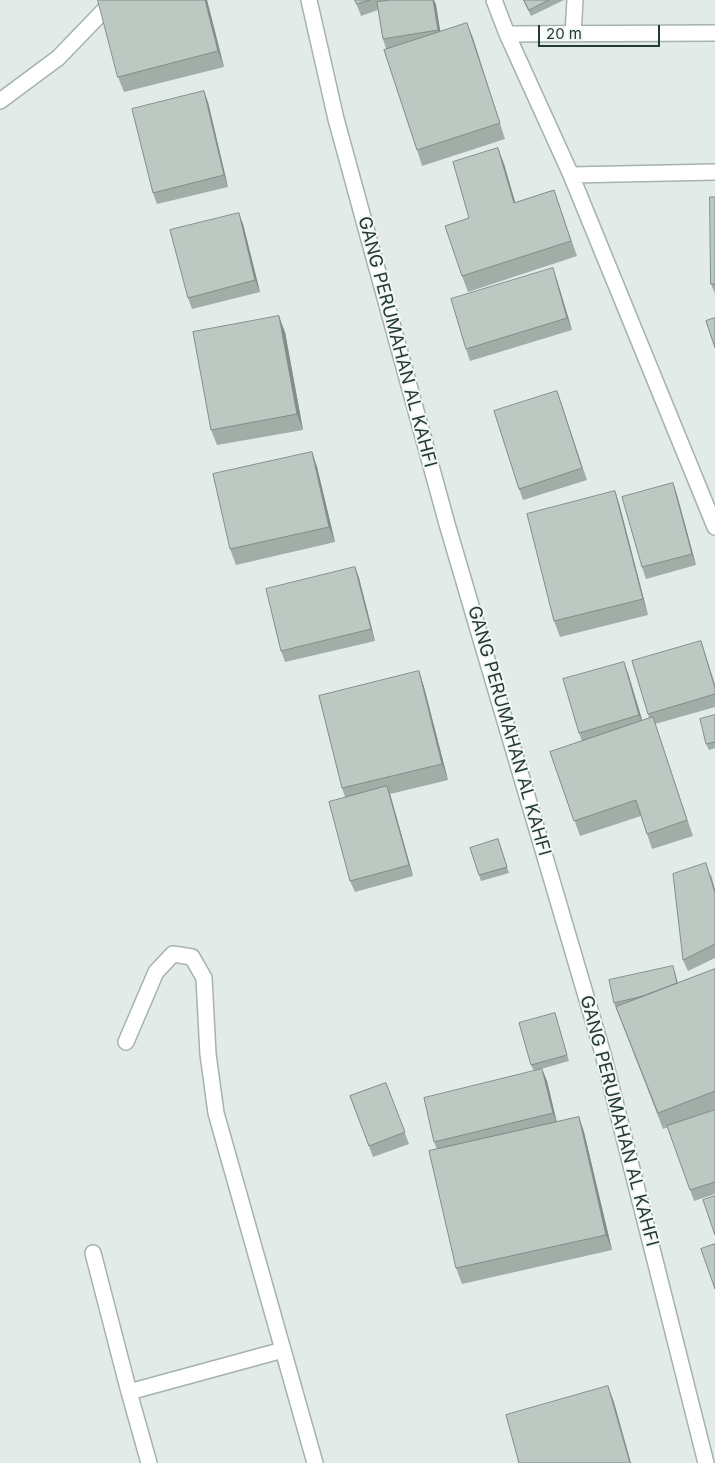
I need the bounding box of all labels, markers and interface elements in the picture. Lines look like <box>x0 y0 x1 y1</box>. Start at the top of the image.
scale bar <box>540 15 662 47</box>
text: 20 m <box>546 24 582 43</box>
street label: GANG PERUMAHAN AL KAHFI <box>353 214 441 470</box>
street label: GANG PERUMAHAN AL KAHFI <box>463 604 555 858</box>
street label: GANG PERUMAHAN AL KAHFI <box>575 993 663 1249</box>

